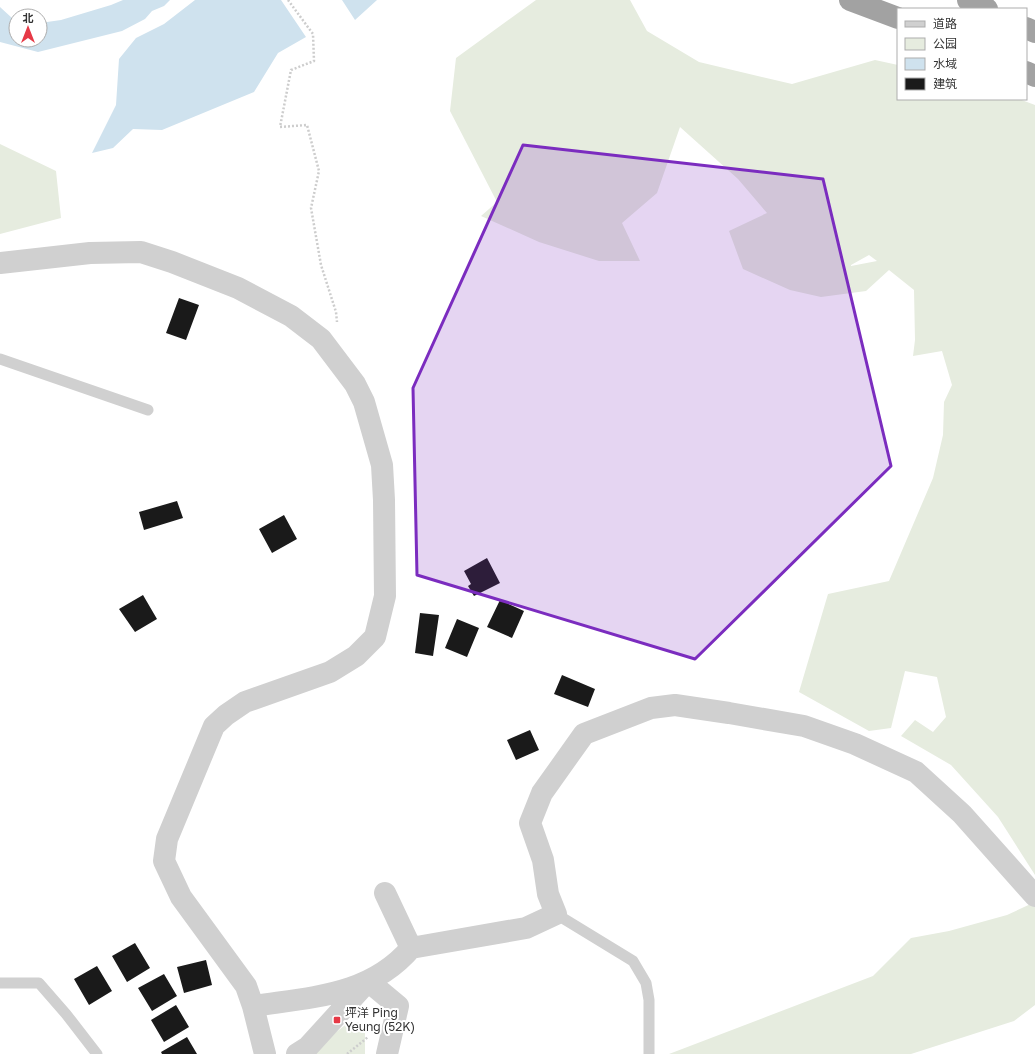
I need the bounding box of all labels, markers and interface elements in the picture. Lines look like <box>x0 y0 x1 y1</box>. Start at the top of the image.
north arrow <box>8 8 48 48</box>
legend <box>897 8 1027 100</box>
text: 北 <box>23 11 34 24</box>
text: 道路 <box>933 16 957 31</box>
text: 公园 <box>933 36 957 51</box>
text: 水域 <box>933 56 957 71</box>
text: 建筑 <box>933 76 957 91</box>
place label: 坪洋 Ping Yeung (52K) <box>345 1005 415 1034</box>
marker: 坪洋 Ping Yeung (52K) <box>332 1015 342 1025</box>

